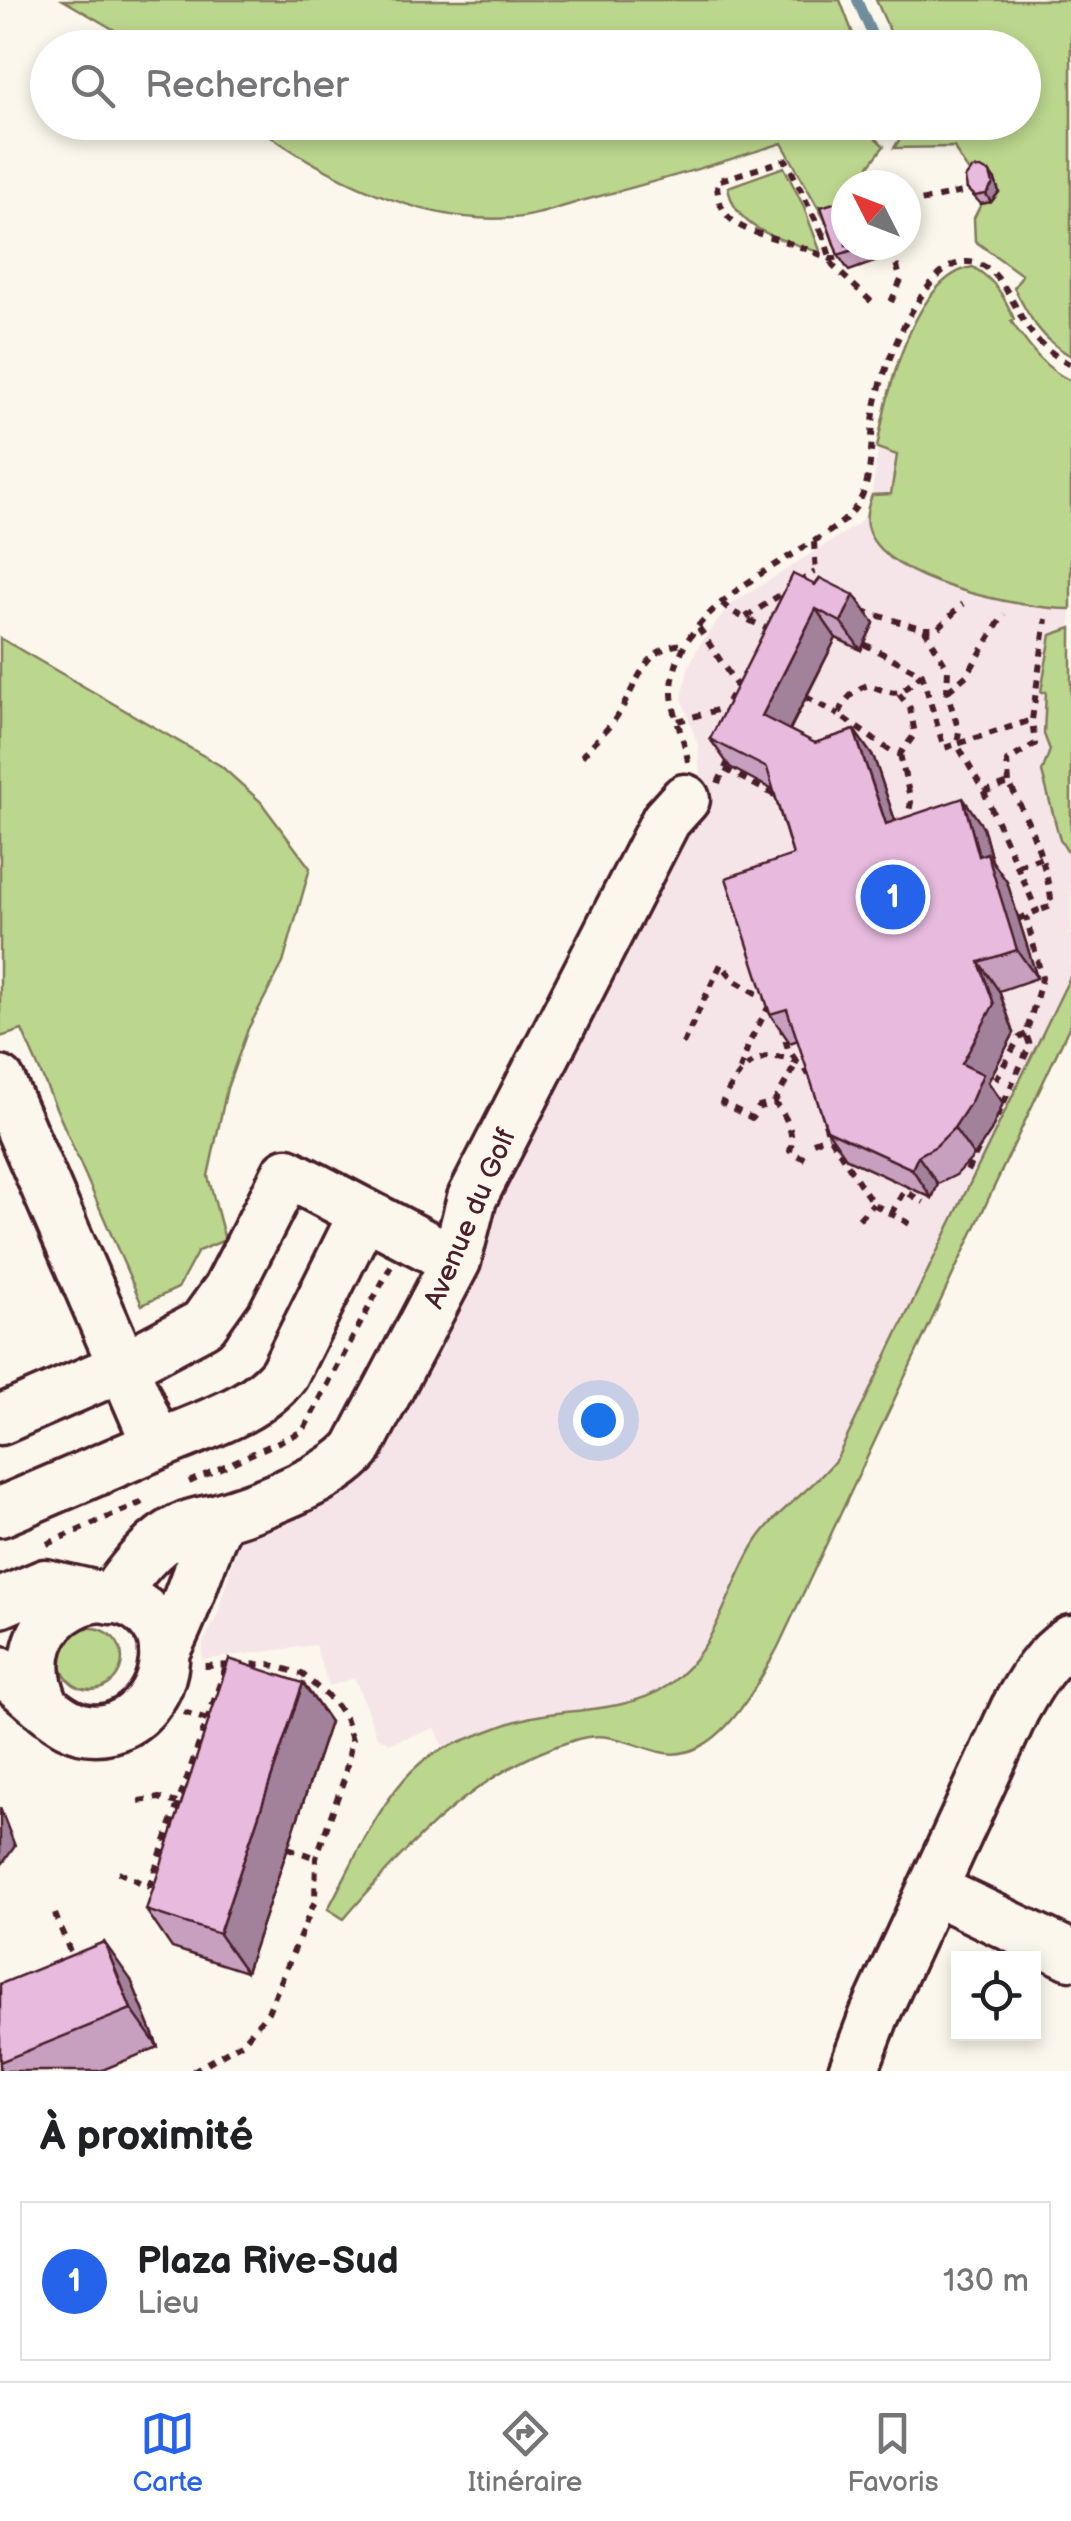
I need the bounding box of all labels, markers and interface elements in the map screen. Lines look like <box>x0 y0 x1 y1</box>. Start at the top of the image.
search box <box>30 30 1041 140</box>
icon: search <box>65 58 120 113</box>
text: Rechercher <box>145 63 349 108</box>
north arrow <box>831 170 921 260</box>
pin: 1 <box>860 860 926 934</box>
street label: Avenue du Golf <box>418 1123 523 1314</box>
your location <box>573 1395 624 1446</box>
map controls <box>951 1951 1041 2041</box>
button: locate <box>951 1951 1041 2041</box>
text: À proximité <box>40 2111 253 2162</box>
text: Plaza Rive-Sud <box>137 2239 399 2284</box>
text: 1 <box>68 2262 81 2301</box>
text: 130 m <box>943 2262 1029 2301</box>
text: Lieu <box>137 2284 200 2323</box>
tab: Carte <box>132 2406 203 2499</box>
tab: Itinéraire <box>468 2406 582 2499</box>
tab: Favoris <box>847 2406 939 2499</box>

